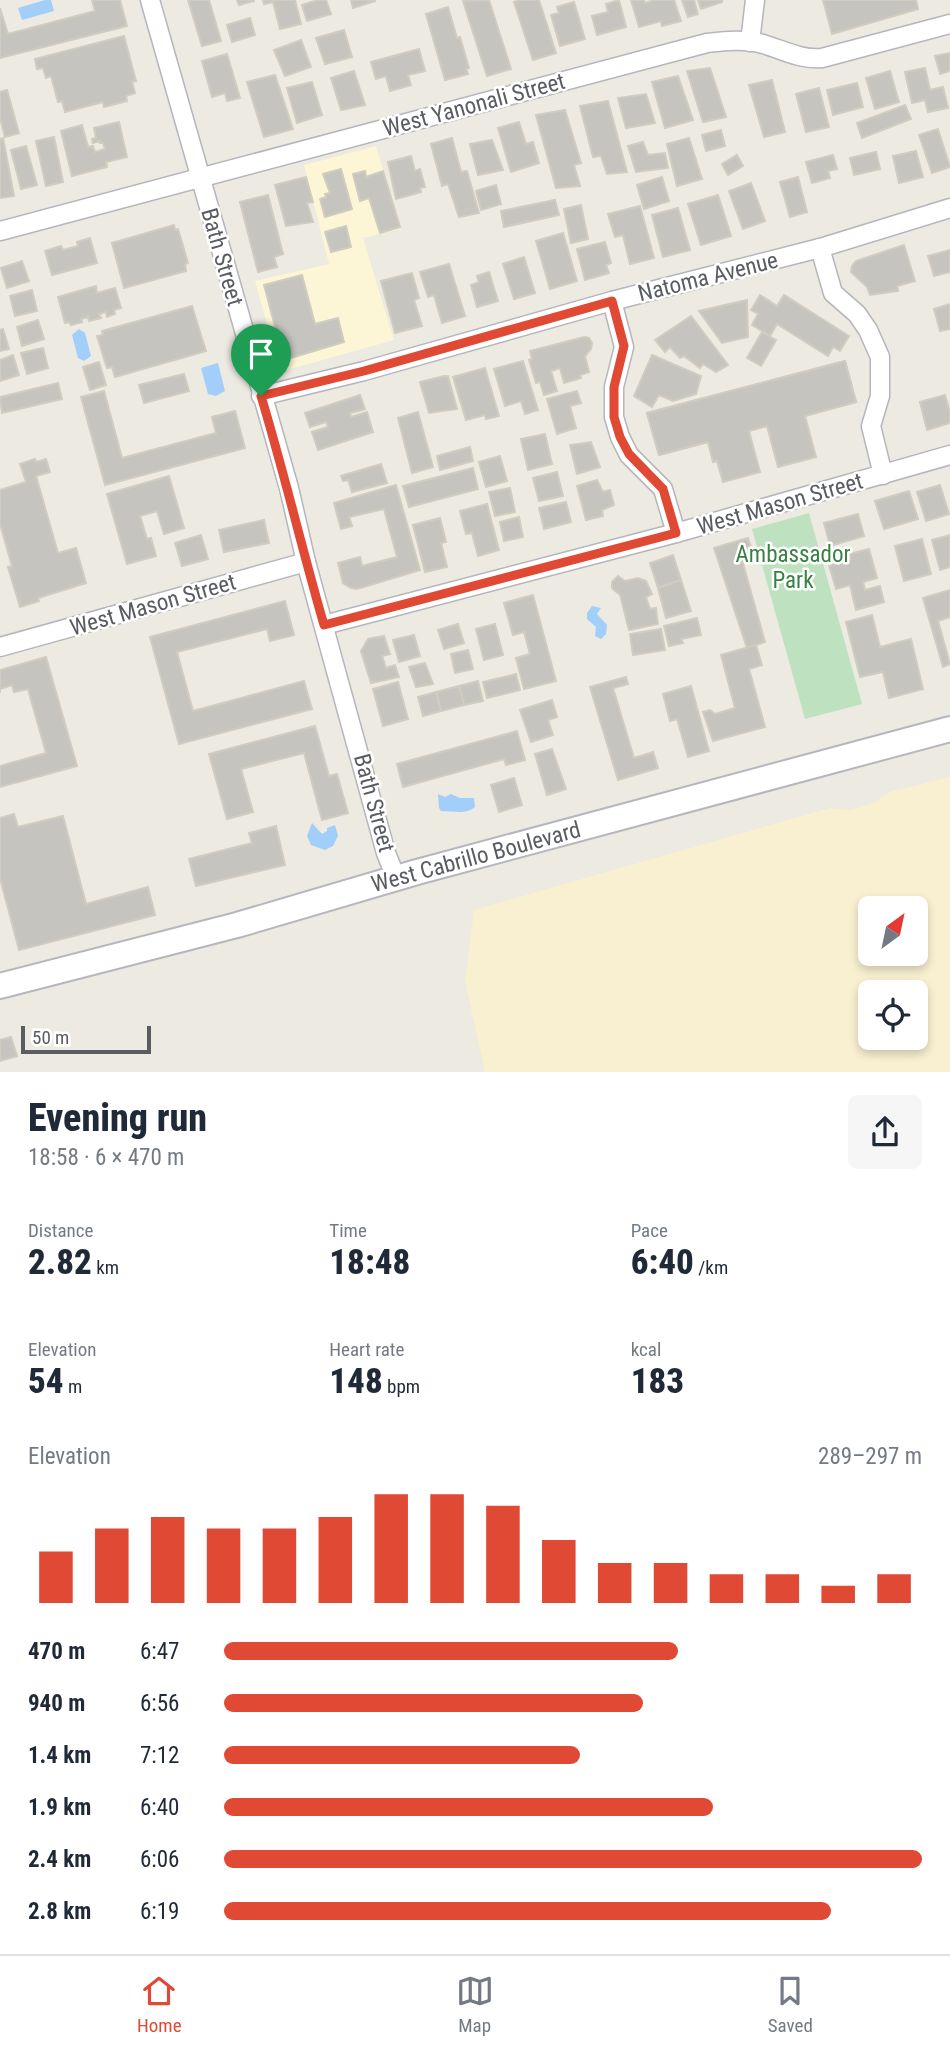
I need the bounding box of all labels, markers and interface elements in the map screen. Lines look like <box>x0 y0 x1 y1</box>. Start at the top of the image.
street label: West Yanonali Street <box>380 68 568 142</box>
street label: Bath Street <box>195 205 249 309</box>
street label: Natoma Avenue <box>635 247 781 307</box>
pin <box>231 324 291 396</box>
icon: arrive <box>242 335 280 373</box>
street label: West Mason Street <box>694 467 866 541</box>
park label: Ambassador Park <box>736 541 850 594</box>
street label: West Mason Street <box>67 568 239 642</box>
street label: Bath Street <box>348 751 400 855</box>
street label: West Cabrillo Boulevard <box>368 816 584 898</box>
north arrow <box>858 896 928 966</box>
map controls <box>858 896 928 1050</box>
button: locate <box>858 980 928 1050</box>
scale bar <box>21 1023 150 1055</box>
text: 50 m <box>32 1026 69 1049</box>
button: share <box>848 1095 922 1169</box>
text: Evening run <box>28 1096 207 1140</box>
text: 18:58 · 6 × 470 m <box>28 1144 184 1171</box>
text: Distance <box>28 1219 93 1242</box>
text: Time <box>329 1219 367 1242</box>
text: Pace <box>631 1219 668 1242</box>
text: 2.82 <box>28 1242 92 1283</box>
text: 18:48 <box>329 1242 410 1283</box>
text: 6:40 <box>631 1242 694 1283</box>
text: km <box>92 1256 119 1279</box>
text: /km <box>694 1256 728 1279</box>
text: Elevation <box>28 1338 96 1361</box>
text: Heart rate <box>329 1338 404 1361</box>
text: kcal <box>631 1338 661 1361</box>
text: 54 <box>28 1361 64 1402</box>
text: 148 <box>329 1361 383 1402</box>
text: 183 <box>631 1361 684 1402</box>
text: m <box>64 1375 82 1398</box>
text: bpm <box>383 1375 420 1398</box>
text: Elevation <box>28 1443 111 1470</box>
text: 289–297 m <box>818 1443 922 1470</box>
text: 470 m <box>28 1638 85 1665</box>
text: 6:47 <box>140 1638 179 1665</box>
text: 940 m <box>28 1690 85 1717</box>
text: 6:56 <box>140 1690 179 1717</box>
text: 1.4 km <box>28 1742 91 1769</box>
text: 7:12 <box>140 1742 179 1769</box>
text: 1.9 km <box>28 1794 91 1821</box>
text: 6:40 <box>140 1794 179 1821</box>
text: 2.4 km <box>28 1846 91 1873</box>
text: 6:06 <box>140 1846 179 1873</box>
text: 2.8 km <box>28 1898 91 1925</box>
text: 6:19 <box>140 1898 179 1925</box>
tab: Home <box>137 1972 182 2037</box>
tab: Map <box>456 1972 494 2037</box>
tab: Saved <box>768 1972 813 2037</box>

